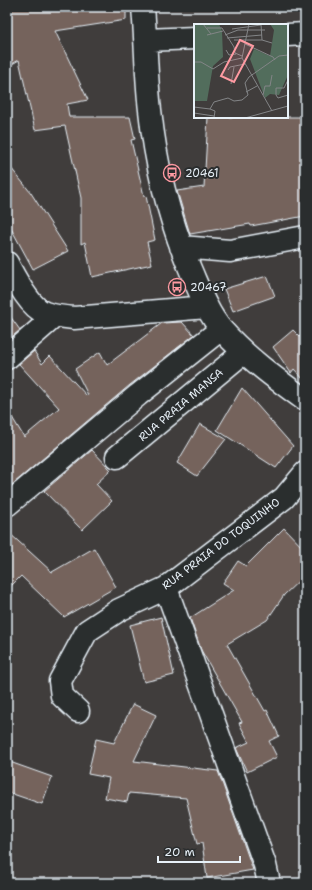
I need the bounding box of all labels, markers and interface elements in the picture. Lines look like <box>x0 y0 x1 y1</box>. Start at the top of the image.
inset map <box>194 24 288 118</box>
bus stop icon: 20461 <box>162 163 182 183</box>
place label: 20461 <box>185 166 219 181</box>
bus stop icon: 20467 <box>167 277 187 297</box>
place label: 20467 <box>190 280 227 295</box>
street label: RUA PRAIA MANSA <box>135 365 227 445</box>
street label: RUA PRAIA DO TOQUINHO <box>159 495 283 593</box>
scale bar <box>158 838 240 864</box>
text: 20 m <box>164 844 195 860</box>

